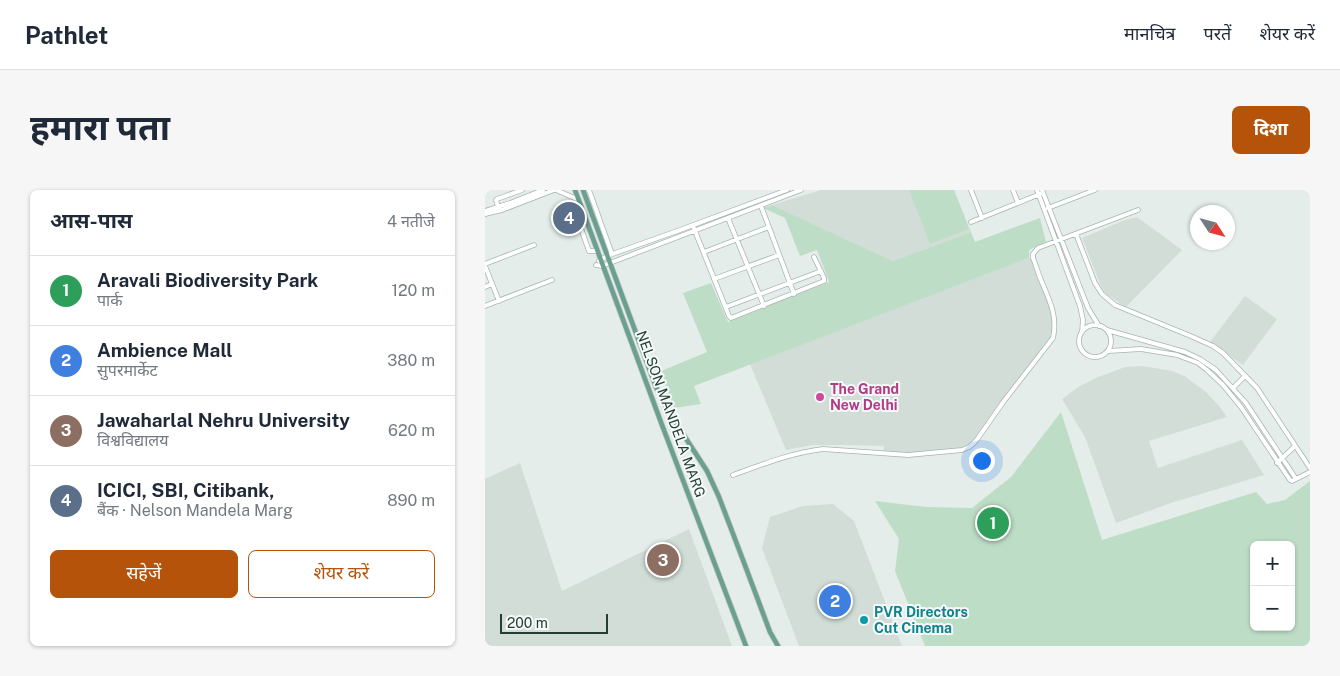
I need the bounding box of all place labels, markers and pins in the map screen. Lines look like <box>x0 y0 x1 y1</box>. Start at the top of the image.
pin: 4 <box>553 199 585 237</box>
place label: The Grand New Delhi <box>830 381 899 413</box>
marker: The Grand New Delhi <box>814 391 826 403</box>
pin: 1 <box>977 504 1009 542</box>
pin: 3 <box>647 541 679 579</box>
pin: 2 <box>819 582 851 620</box>
place label: PVR Directors Cut Cinema <box>874 604 968 636</box>
marker: PVR Directors Cut Cinema <box>858 614 870 626</box>

